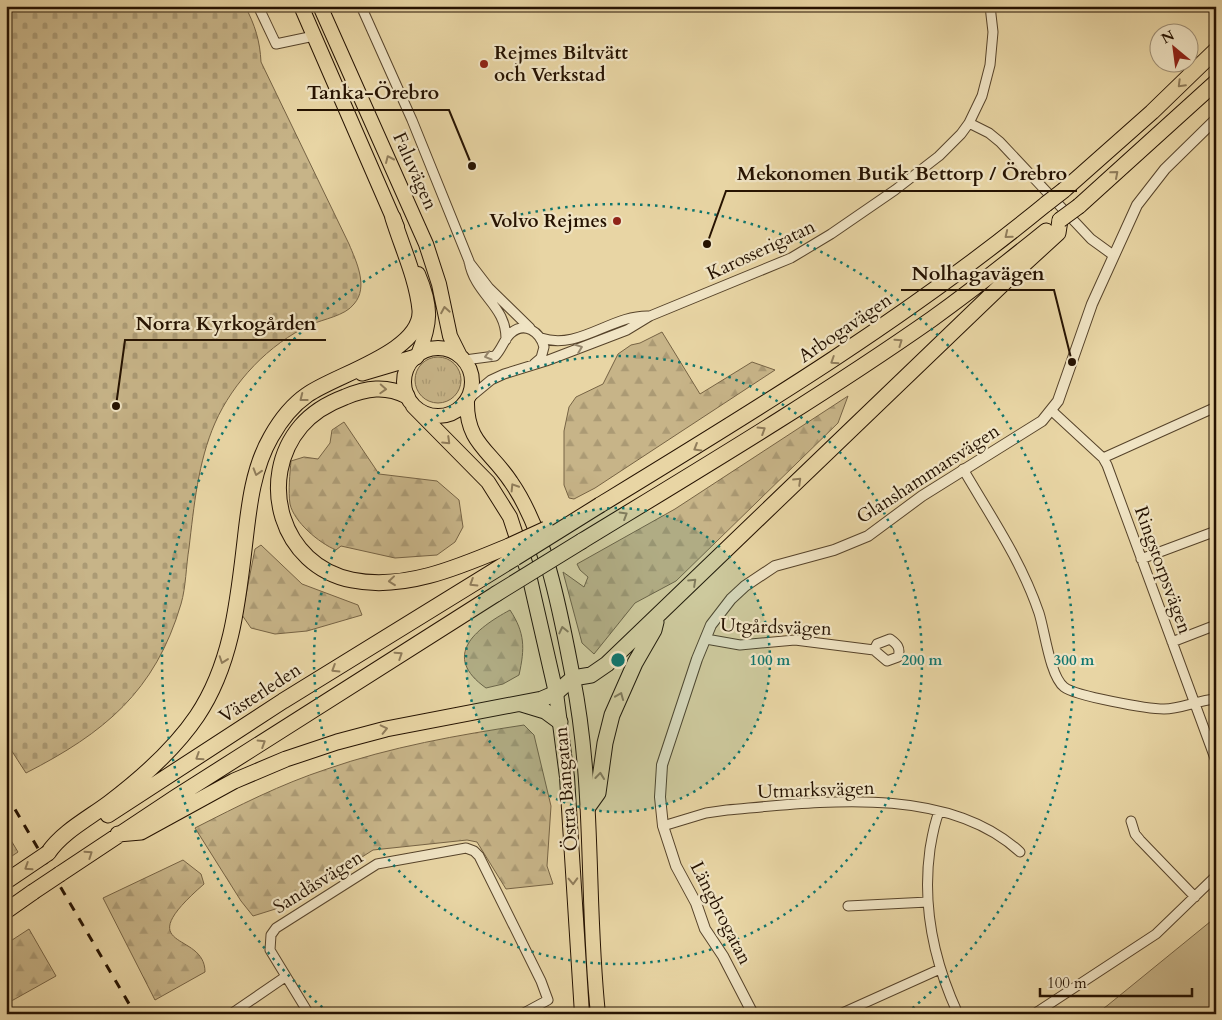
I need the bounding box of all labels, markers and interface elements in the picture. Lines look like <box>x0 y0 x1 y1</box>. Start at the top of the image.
north arrow <box>1150 22 1200 72</box>
text: N <box>1158 26 1178 48</box>
place label: Rejmes Biltvätt och Verkstad <box>494 40 628 88</box>
marker: Rejmes Biltvätt och Verkstad <box>478 58 490 70</box>
callout: Tanka-Örebro <box>297 75 449 110</box>
one-way arrow <box>1178 78 1187 87</box>
text: Tanka-Örebro <box>307 79 439 106</box>
street label: Faluvägen <box>386 128 444 214</box>
one-way arrow <box>384 155 395 164</box>
callout: Mekonomen Butik Bettorp / Örebro <box>726 156 1077 191</box>
text: Mekonomen Butik Bettorp / Örebro <box>737 160 1067 187</box>
one-way arrow <box>1110 171 1119 180</box>
place label: Volvo Rejmes <box>489 208 607 234</box>
street label: Karosserigatan <box>702 213 820 287</box>
marker: Volvo Rejmes <box>611 215 623 227</box>
one-way arrow <box>1005 230 1014 239</box>
callout: Nolhagavägen <box>901 255 1054 290</box>
text: Nolhagavägen <box>911 260 1045 287</box>
street label: Arbogavägen <box>793 287 897 369</box>
callout: Norra Kyrkogården <box>125 305 326 340</box>
one-way arrow <box>441 306 451 315</box>
text: Norra Kyrkogården <box>136 310 317 337</box>
one-way arrow <box>893 339 902 348</box>
one-way arrow <box>574 344 583 354</box>
one-way arrow <box>484 351 493 361</box>
one-way arrow <box>830 354 839 364</box>
one-way arrow <box>380 384 388 394</box>
one-way arrow <box>300 392 309 401</box>
street label: Glanshammarsvägen <box>851 418 1005 530</box>
one-way arrow <box>757 427 766 437</box>
one-way arrow <box>442 435 451 444</box>
one-way arrow <box>693 441 702 451</box>
one-way arrow <box>253 467 263 475</box>
one-way arrow <box>792 478 801 487</box>
one-way arrow <box>511 483 521 492</box>
street label: Ringstorpsvägen <box>1128 503 1198 638</box>
one-way arrow <box>618 512 627 522</box>
one-way arrow <box>388 575 396 586</box>
one-way arrow <box>470 577 479 587</box>
one-way arrow <box>687 579 696 588</box>
street label: Utgårdsvägen <box>720 612 833 642</box>
one-way arrow <box>558 625 569 634</box>
text: 100 m <box>750 650 791 670</box>
text: 200 m <box>902 650 943 670</box>
text: 300 m <box>1054 650 1095 670</box>
centre of rings <box>609 651 627 669</box>
one-way arrow <box>394 652 403 662</box>
one-way arrow <box>219 656 229 664</box>
street label: Västerleden <box>214 657 306 729</box>
one-way arrow <box>331 662 340 672</box>
one-way arrow <box>614 693 624 701</box>
one-way arrow <box>379 724 388 735</box>
street label: Östra Bangatan <box>548 726 584 852</box>
one-way arrow <box>257 739 266 749</box>
one-way arrow <box>195 751 204 760</box>
one-way arrow <box>594 772 605 780</box>
street label: Utmarksvägen <box>757 775 875 805</box>
street label: Sandåsvägen <box>268 844 368 920</box>
one-way arrow <box>84 851 93 860</box>
street label: Längbrogatan <box>684 857 758 969</box>
one-way arrow <box>24 860 33 870</box>
one-way arrow <box>567 877 578 885</box>
scale bar <box>1040 965 1192 997</box>
text: 100 m <box>1047 973 1087 993</box>

